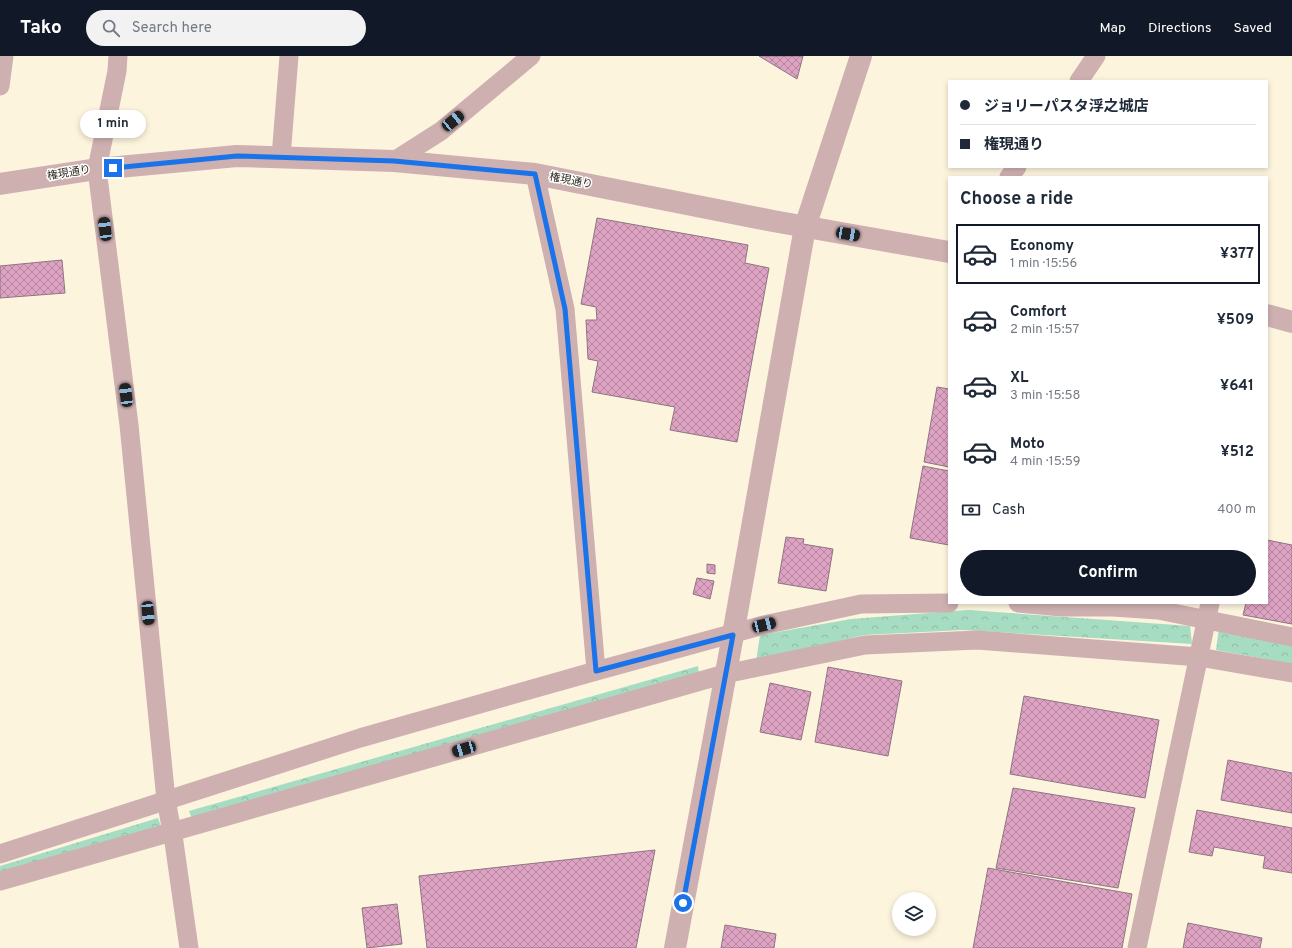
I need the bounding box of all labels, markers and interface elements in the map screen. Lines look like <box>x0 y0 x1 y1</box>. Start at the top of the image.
search box <box>86 10 366 46</box>
text: Tako <box>20 16 62 40</box>
icon: search <box>100 17 122 39</box>
text: Search here <box>132 19 212 38</box>
text: Map <box>1100 20 1126 37</box>
text: Directions <box>1148 20 1212 37</box>
text: Saved <box>1234 20 1272 37</box>
text: ジョリーパスタ浮之城店 <box>984 98 1149 117</box>
car <box>440 109 466 133</box>
callout: 1 min <box>80 110 146 138</box>
text: 1 min <box>97 116 129 132</box>
text: 権現通り <box>984 136 1044 155</box>
route end <box>104 159 122 177</box>
street label: 権現通り <box>46 163 92 183</box>
street label: 権現通り <box>548 170 594 192</box>
text: Choose a ride <box>960 188 1073 211</box>
car <box>98 216 112 242</box>
car <box>835 226 861 242</box>
icon: car <box>962 236 998 272</box>
text: Economy <box>1010 237 1074 256</box>
text: ¥377 <box>1220 245 1254 264</box>
text: 1 min · 15:56 <box>1010 256 1077 272</box>
icon: car <box>962 302 998 338</box>
text: Comfort <box>1010 303 1067 322</box>
text: ¥509 <box>1217 311 1254 330</box>
text: 2 min · 15:57 <box>1010 322 1079 338</box>
icon: car <box>962 368 998 404</box>
text: XL <box>1010 369 1028 388</box>
text: ¥641 <box>1220 377 1254 396</box>
car <box>119 382 133 408</box>
text: 3 min · 15:58 <box>1010 388 1081 404</box>
icon: car <box>962 434 998 470</box>
text: Moto <box>1010 435 1045 454</box>
text: ¥512 <box>1221 443 1254 462</box>
text: 4 min · 15:59 <box>1010 454 1080 470</box>
icon: cash <box>960 499 982 521</box>
text: Cash <box>992 501 1025 520</box>
text: 400 m <box>1217 502 1256 518</box>
button: Confirm <box>960 550 1256 596</box>
car <box>141 601 155 625</box>
car <box>751 616 777 634</box>
car <box>451 740 477 758</box>
map controls <box>892 892 936 936</box>
button: layers <box>892 892 936 936</box>
route start <box>674 894 692 912</box>

